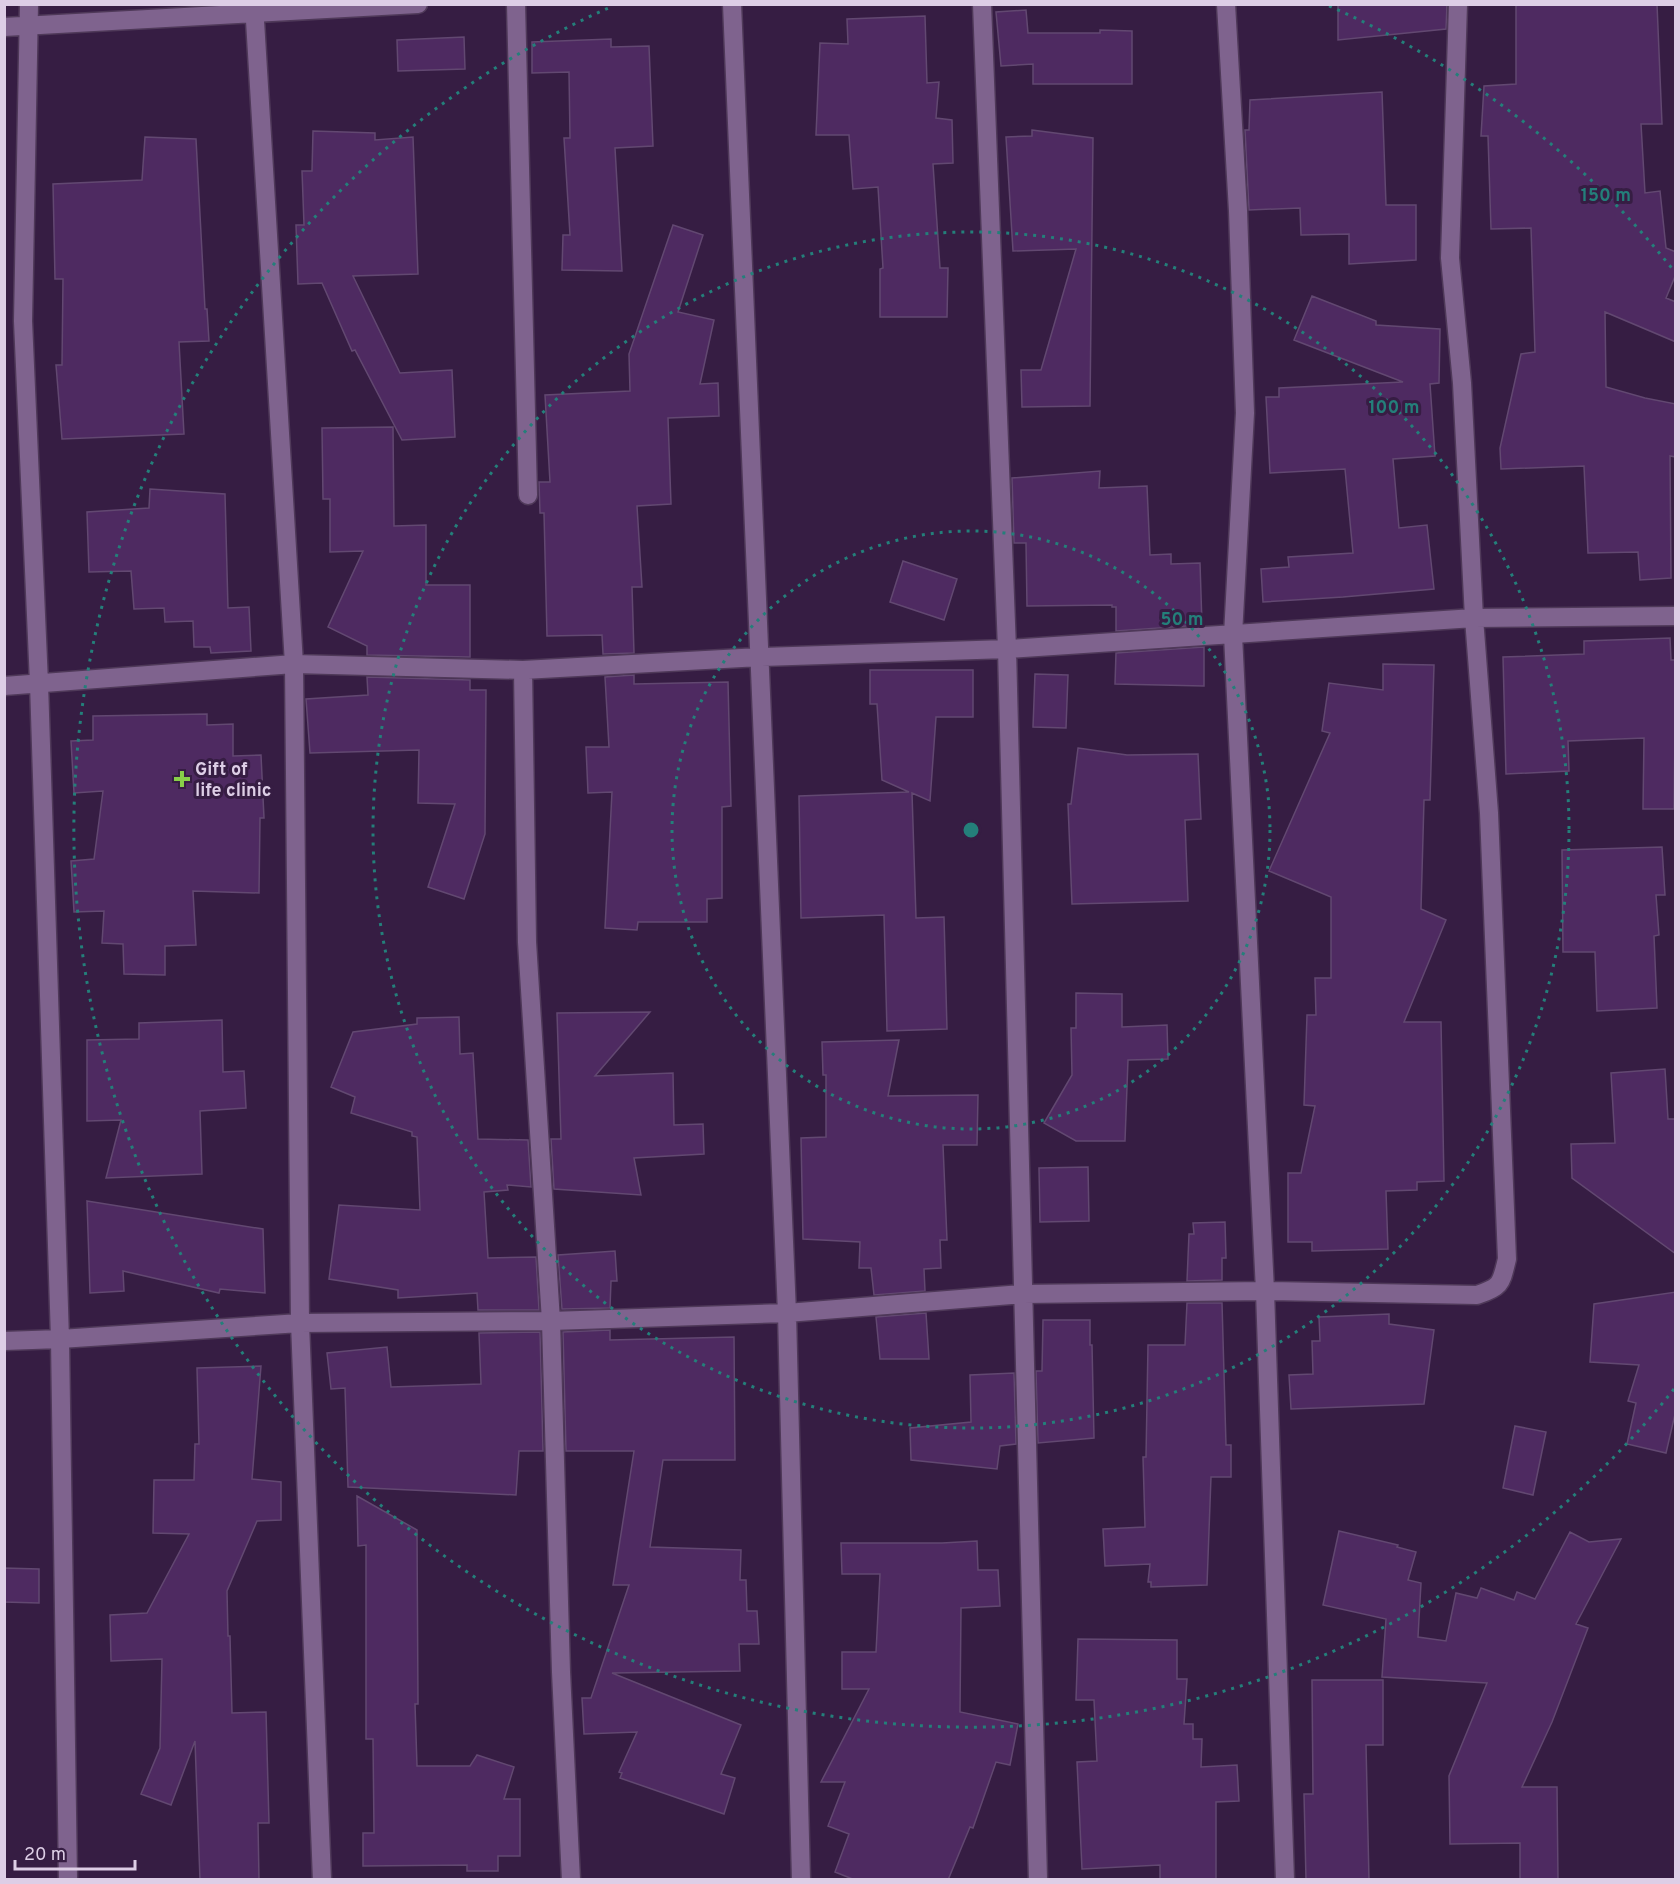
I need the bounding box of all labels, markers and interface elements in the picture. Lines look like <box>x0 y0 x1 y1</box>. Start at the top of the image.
text: 150 m <box>1581 185 1631 208</box>
text: 100 m <box>1368 397 1420 420</box>
text: 50 m <box>1160 609 1204 632</box>
place label: Gift of life clinic <box>195 759 272 803</box>
marker: Gift of life clinic <box>173 770 191 788</box>
centre of rings <box>961 820 981 840</box>
scale bar <box>15 1833 135 1871</box>
text: 20 m <box>24 1844 66 1867</box>

